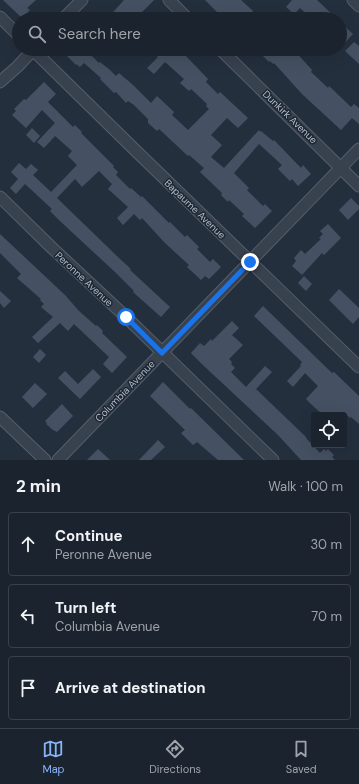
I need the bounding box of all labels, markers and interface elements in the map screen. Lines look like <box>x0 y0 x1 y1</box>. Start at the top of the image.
search box <box>12 12 347 56</box>
icon: search <box>26 23 48 45</box>
text: Search here <box>58 24 141 44</box>
street label: Dunkirk Avenue <box>260 88 320 147</box>
street label: Bapaume Avenue <box>162 176 229 242</box>
street label: Peronne Avenue <box>52 249 116 309</box>
route end <box>241 253 259 271</box>
route start <box>117 308 135 326</box>
street label: Columbia Avenue <box>92 357 158 425</box>
map controls <box>311 412 347 448</box>
button: locate <box>311 412 347 448</box>
text: 2 min <box>16 475 61 497</box>
text: Walk · 100 m <box>268 478 343 495</box>
text: Continue <box>55 526 123 546</box>
icon: ahead <box>17 533 39 555</box>
text: 30 m <box>310 536 342 553</box>
text: Peronne Avenue <box>55 546 152 563</box>
text: Turn left <box>55 598 116 618</box>
icon: left <box>17 605 39 627</box>
text: 70 m <box>311 608 342 625</box>
text: Columbia Avenue <box>55 618 160 635</box>
icon: arrive <box>17 677 39 699</box>
text: Arrive at destination <box>55 678 206 698</box>
tab: Map <box>42 738 65 776</box>
tab: Directions <box>149 738 201 776</box>
tab: Saved <box>286 738 317 776</box>

